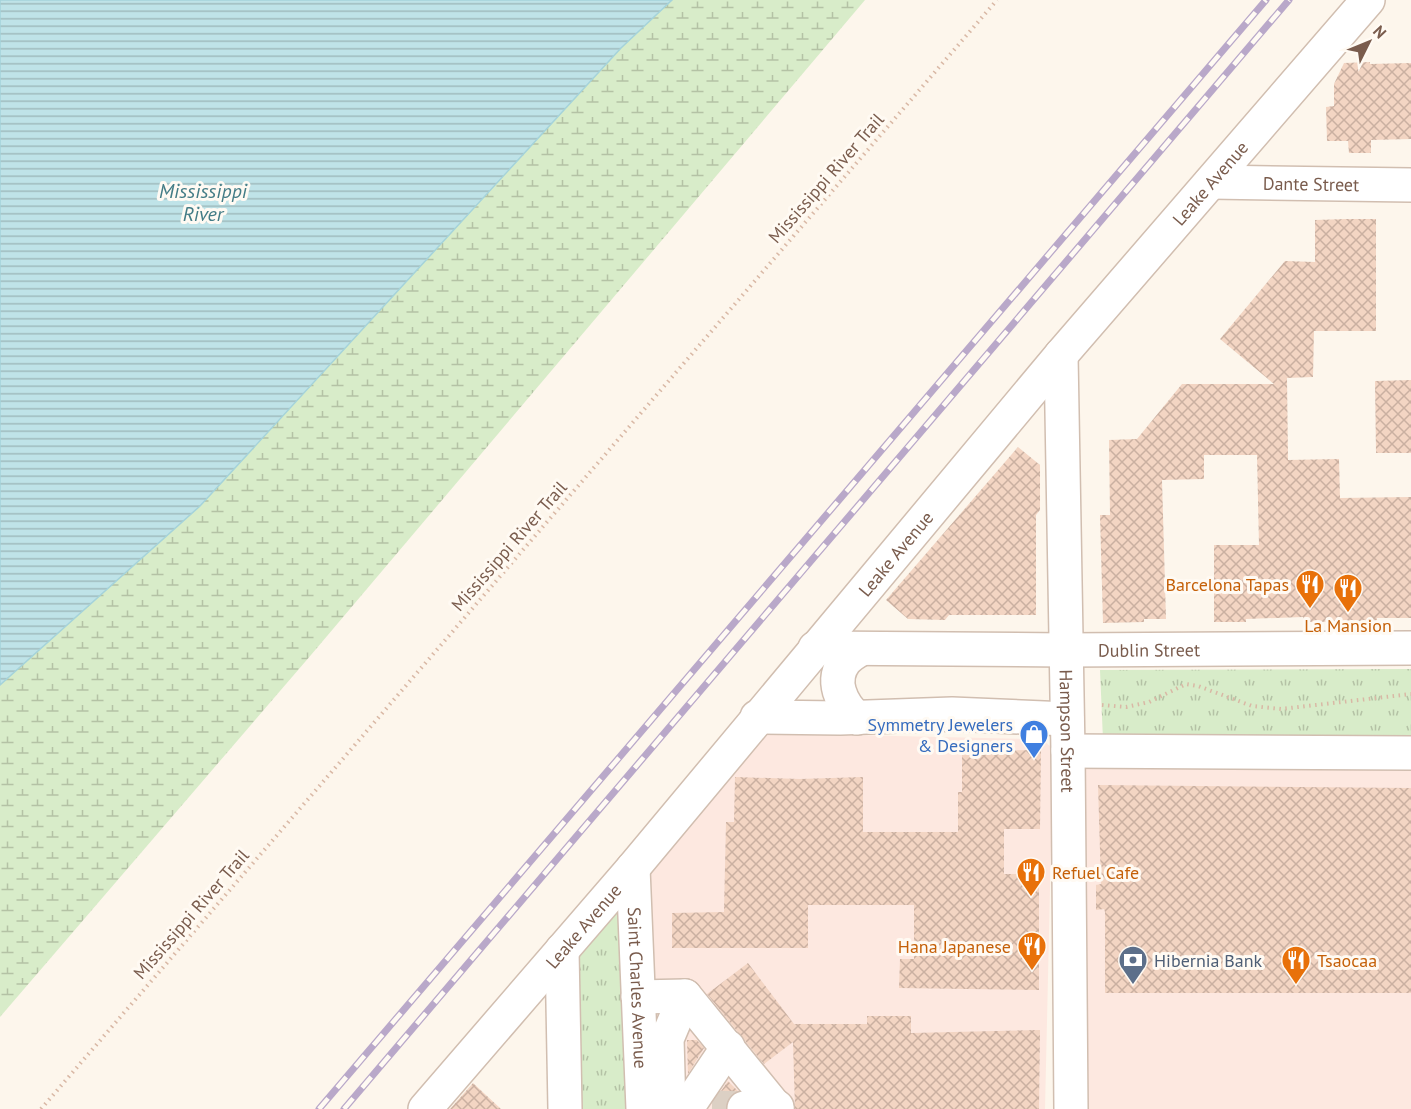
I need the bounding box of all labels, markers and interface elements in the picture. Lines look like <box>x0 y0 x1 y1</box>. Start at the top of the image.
north arrow <box>1339 12 1399 72</box>
text: N <box>1369 21 1391 42</box>
street label: Mississippi River Trail <box>763 108 889 248</box>
street label: Leake Avenue <box>1167 136 1253 230</box>
street label: Dante Street <box>1263 171 1359 196</box>
water label: Mississippi River <box>159 178 248 227</box>
street label: Mississippi River Trail <box>446 476 572 616</box>
street label: Leake Avenue <box>853 506 938 601</box>
restaurant icon: Barcelona Tapas <box>1294 568 1326 610</box>
restaurant icon: La Mansion <box>1332 572 1364 614</box>
place label: Barcelona Tapas <box>1165 573 1289 596</box>
place label: La Mansion <box>1304 614 1392 637</box>
street label: Dublin Street <box>1098 638 1200 661</box>
street label: Hampson Street <box>1055 669 1080 793</box>
place label: Symmetry Jewelers & Designers <box>867 713 1013 757</box>
shop icon: Symmetry Jewelers & Designers <box>1018 718 1050 760</box>
street label: Mississippi River Trail <box>128 844 254 984</box>
restaurant icon: Refuel Cafe <box>1015 856 1047 898</box>
place label: Refuel Cafe <box>1052 861 1139 884</box>
street label: Leake Avenue <box>540 879 626 973</box>
street label: Saint Charles Avenue <box>623 907 653 1069</box>
restaurant icon: Hana Japanese <box>1016 930 1048 972</box>
place label: Hana Japanese <box>898 935 1011 958</box>
bank icon: Hibernia Bank <box>1117 944 1149 986</box>
restaurant icon: Tsaocaa <box>1280 944 1312 986</box>
place label: Hibernia Bank <box>1154 949 1263 972</box>
place label: Tsaocaa <box>1317 949 1377 972</box>

